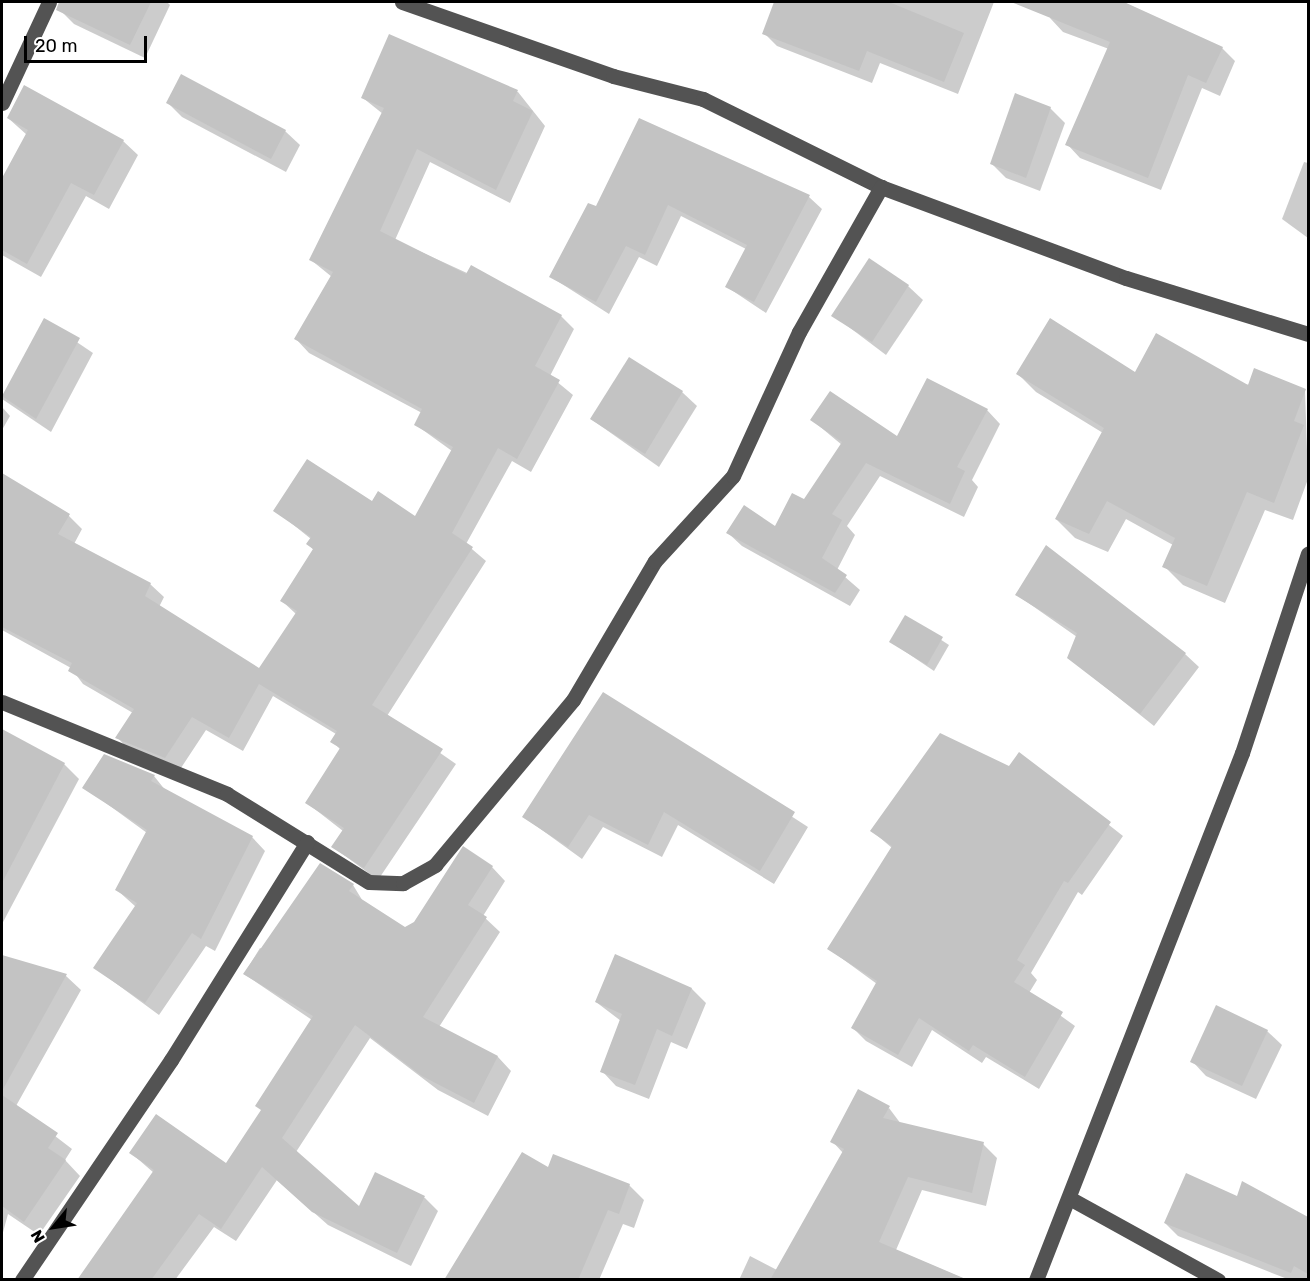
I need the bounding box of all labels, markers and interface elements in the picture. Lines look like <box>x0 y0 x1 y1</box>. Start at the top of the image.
scale bar <box>27 24 150 62</box>
text: 20 m <box>35 35 77 57</box>
north arrow <box>24 1197 84 1257</box>
text: N <box>27 1227 49 1246</box>

